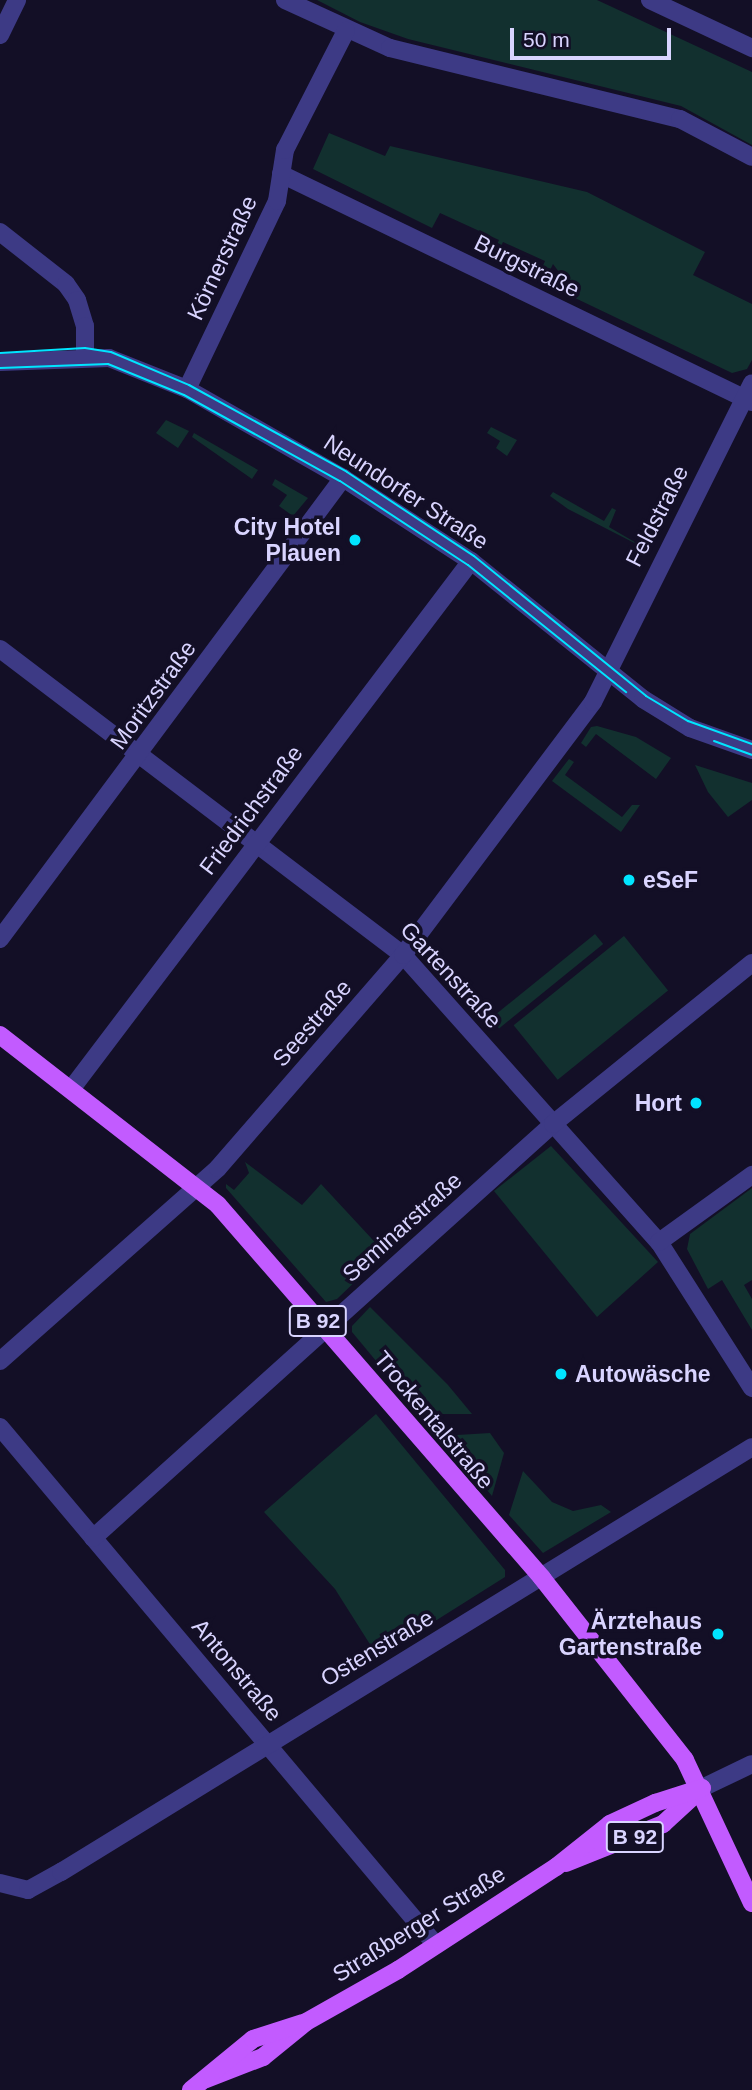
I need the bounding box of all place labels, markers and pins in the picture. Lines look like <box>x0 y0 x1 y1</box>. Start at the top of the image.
place label: City Hotel Plauen <box>234 513 341 567</box>
marker: City Hotel Plauen <box>347 532 363 548</box>
place label: eSeF <box>643 866 698 894</box>
marker: eSeF <box>621 872 637 888</box>
place label: Hort <box>635 1089 682 1117</box>
marker: Hort <box>688 1095 704 1111</box>
place label: Autowäsche <box>575 1360 710 1388</box>
marker: Autowäsche <box>553 1366 569 1382</box>
place label: Ärztehaus Gartenstraße <box>559 1607 702 1661</box>
marker: Ärztehaus Gartenstraße <box>708 1624 728 1644</box>

